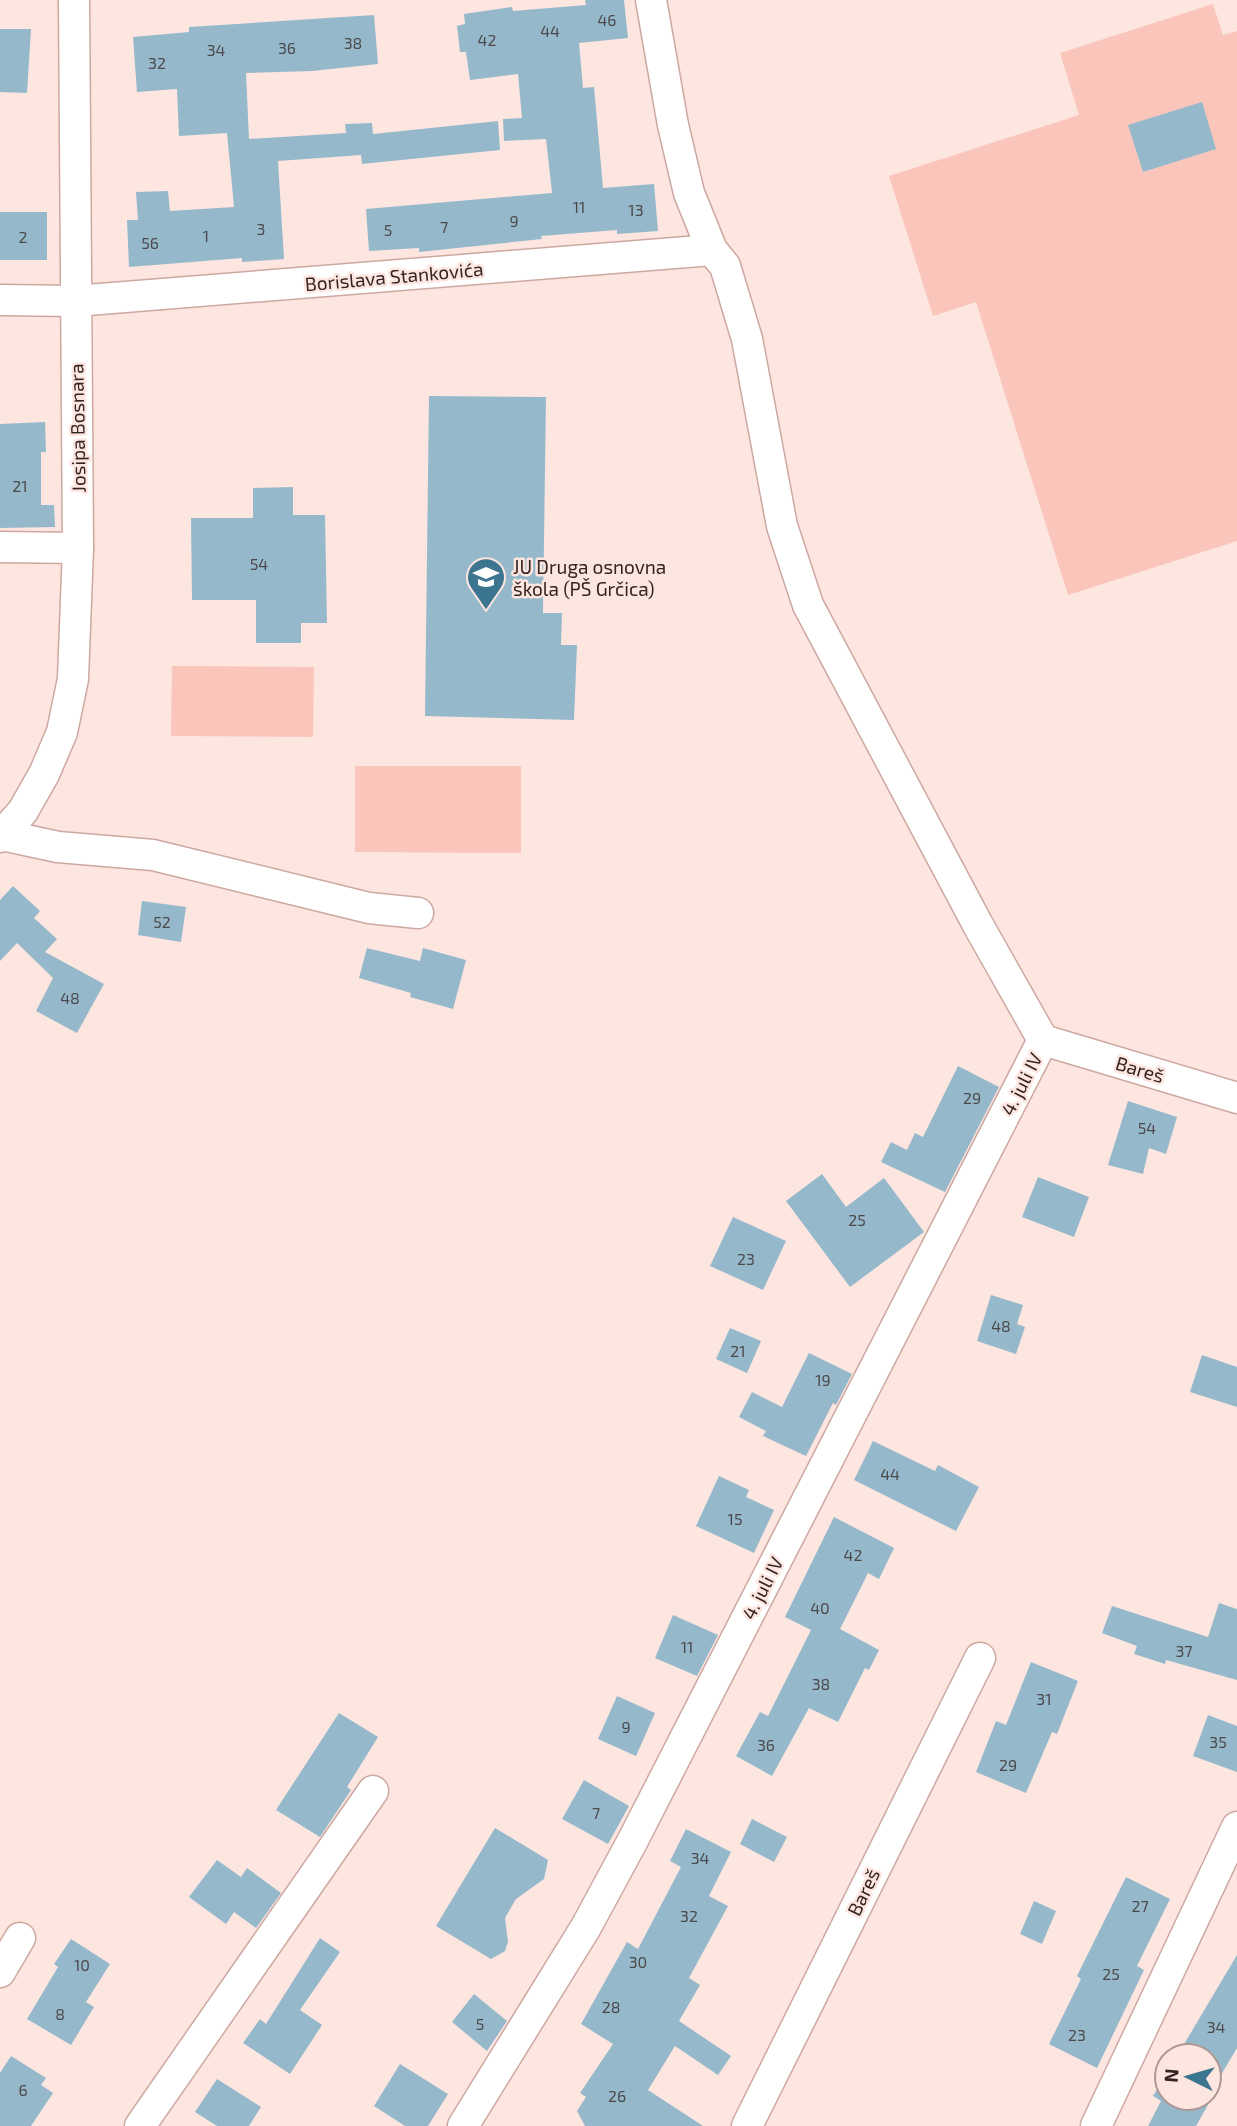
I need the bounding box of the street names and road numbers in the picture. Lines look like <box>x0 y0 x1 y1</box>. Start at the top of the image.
street label: Borislava Stankovića <box>304 257 484 295</box>
street label: Josipa Bosnara <box>64 363 90 493</box>
street label: 4. juli IV <box>996 1049 1047 1119</box>
street label: Bareš <box>1113 1051 1167 1087</box>
street label: 4. juli IV <box>737 1553 788 1623</box>
street label: Bareš <box>842 1865 884 1919</box>

